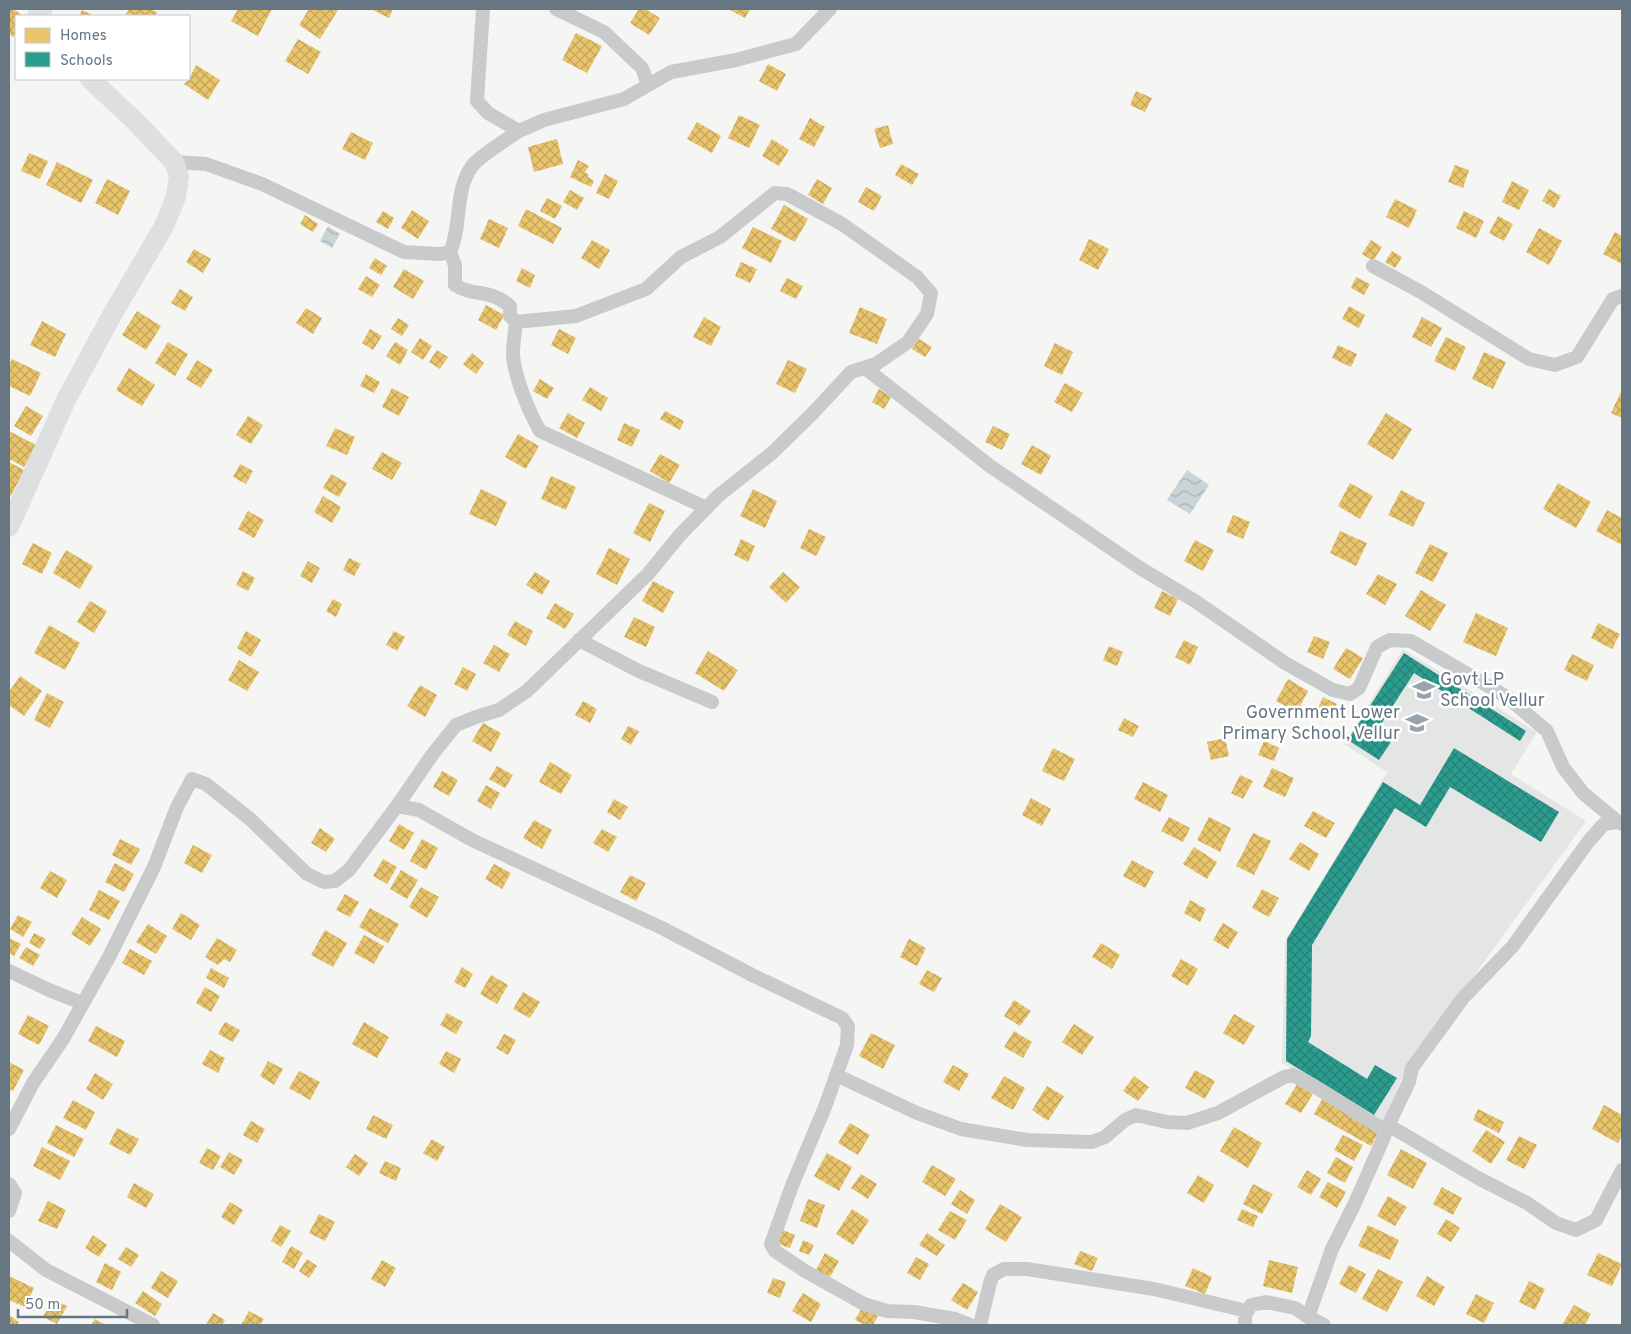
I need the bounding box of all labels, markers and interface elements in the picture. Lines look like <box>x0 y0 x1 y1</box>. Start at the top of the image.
legend <box>15 15 190 80</box>
text: Homes <box>60 27 107 46</box>
text: Schools <box>60 52 113 71</box>
place label: Govt LP School Vellur <box>1440 669 1545 713</box>
school or university icon: Govt LP School Vellur <box>1411 677 1437 703</box>
place label: Government Lower Primary School, Vellur <box>1222 702 1400 746</box>
school or university icon: Government Lower Primary School, Vellur <box>1404 710 1430 736</box>
scale bar <box>18 1286 126 1318</box>
text: 50 m <box>25 1296 60 1315</box>

